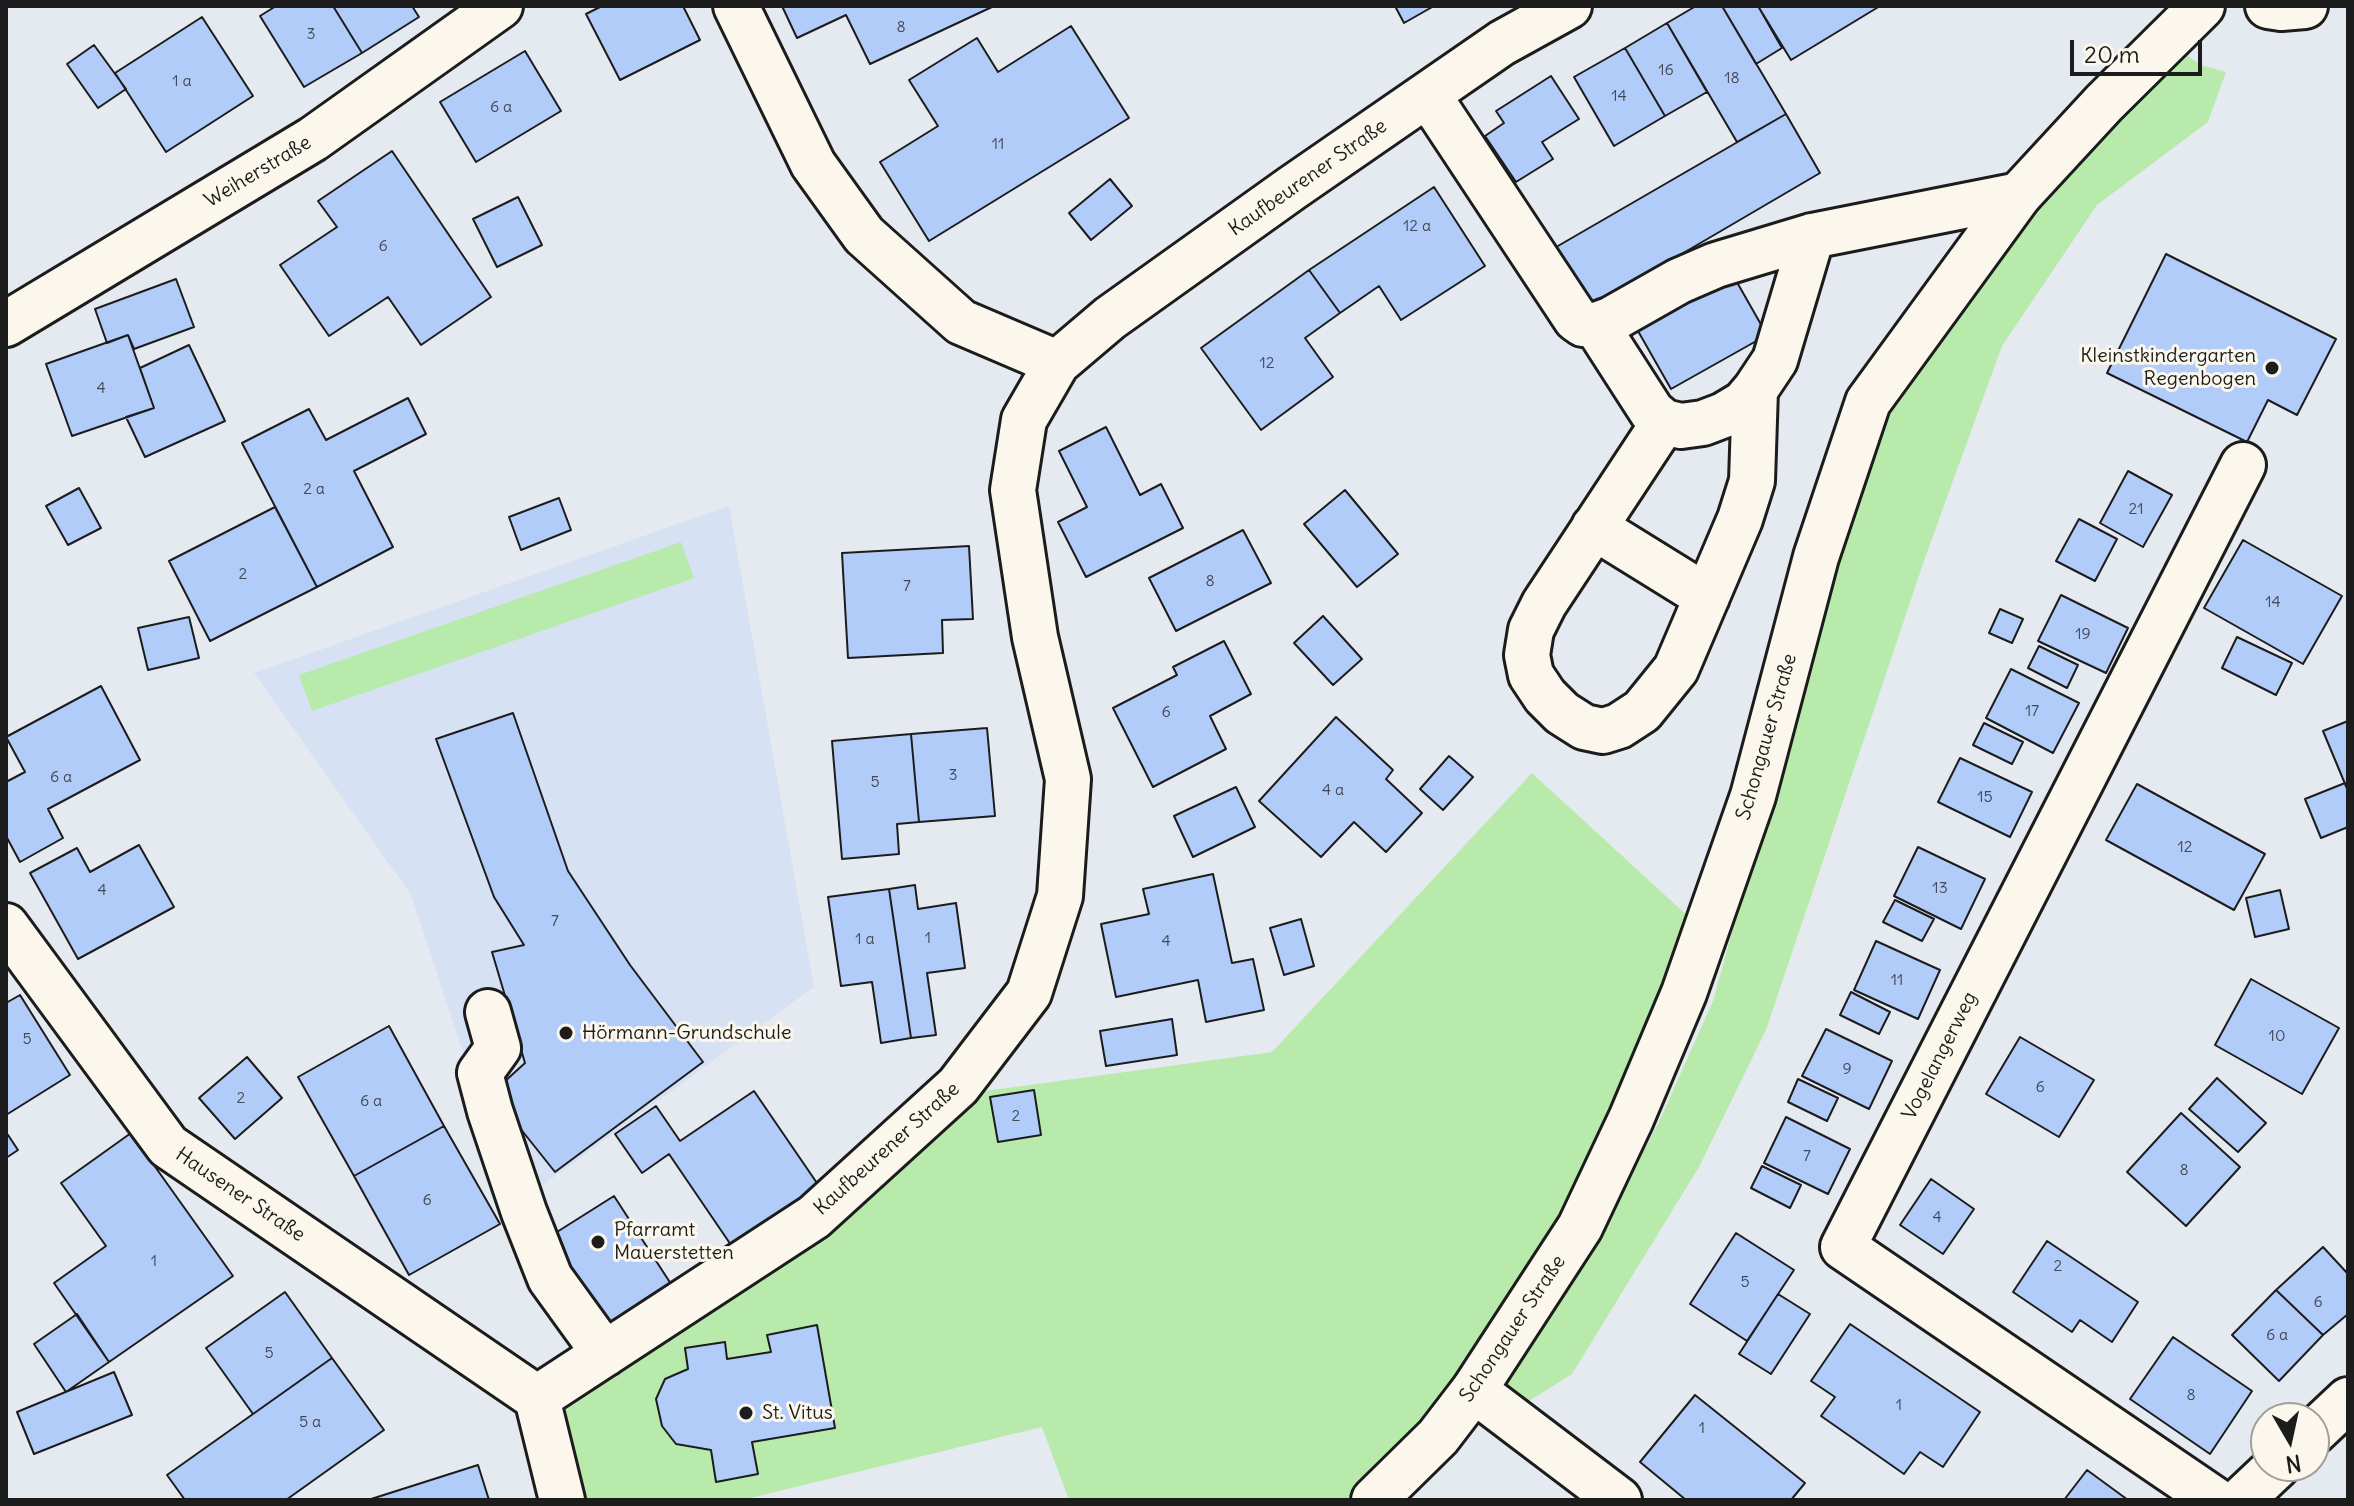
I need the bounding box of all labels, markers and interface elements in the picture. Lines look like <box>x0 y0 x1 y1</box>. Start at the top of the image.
house number: 8 <box>896 17 906 37</box>
house number: 3 <box>306 24 316 44</box>
scale bar <box>2074 24 2206 74</box>
text: 20 m <box>2084 39 2140 69</box>
house number: 16 <box>1658 60 1674 80</box>
house number: 18 <box>1724 68 1740 88</box>
house number: 1 a <box>172 71 192 91</box>
house number: 14 <box>1611 86 1627 106</box>
house number: 6 a <box>490 97 512 117</box>
street label: Kaufbeurener Straße <box>1224 114 1392 242</box>
street label: Weiherstraße <box>200 131 316 213</box>
house number: 11 <box>992 134 1004 154</box>
house number: 12 a <box>1403 216 1431 236</box>
house number: 6 <box>378 236 388 256</box>
place label: Kleinstkindergarten Regenbogen <box>2080 344 2256 391</box>
house number: 12 <box>1259 353 1275 373</box>
marker: Kleinstkindergarten Regenbogen <box>2263 359 2281 377</box>
house number: 4 <box>96 378 106 398</box>
house number: 2 a <box>303 479 325 499</box>
house number: 21 <box>2128 499 2144 519</box>
house number: 2 <box>239 564 247 584</box>
house number: 8 <box>1205 571 1215 591</box>
house number: 7 <box>903 576 911 596</box>
house number: 14 <box>2265 592 2281 612</box>
house number: 19 <box>2075 624 2091 644</box>
street label: Schongauer Straße <box>1732 651 1802 823</box>
house number: 17 <box>2025 701 2039 721</box>
house number: 6 <box>1161 702 1171 722</box>
house number: 3 <box>948 765 958 785</box>
house number: 6 a <box>50 767 72 787</box>
house number: 5 <box>870 772 880 792</box>
house number: 4 a <box>1322 780 1344 800</box>
house number: 15 <box>1977 787 1993 807</box>
house number: 12 <box>2177 837 2193 857</box>
house number: 13 <box>1932 878 1948 898</box>
house number: 4 <box>97 880 107 900</box>
house number: 7 <box>551 911 559 931</box>
house number: 1 <box>925 928 931 948</box>
house number: 1 a <box>855 929 875 949</box>
house number: 4 <box>1161 931 1171 951</box>
house number: 11 <box>1891 970 1903 990</box>
street label: Vogelangerweg <box>1897 988 1983 1124</box>
place label: Hörmann-Grundschule <box>582 1021 792 1045</box>
marker: Hörmann-Grundschule <box>557 1024 575 1042</box>
house number: 10 <box>2269 1026 2285 1046</box>
house number: 5 <box>22 1029 32 1049</box>
house number: 9 <box>1842 1059 1852 1079</box>
street label: Kaufbeurener Straße <box>809 1077 965 1221</box>
house number: 6 <box>2035 1077 2045 1097</box>
house number: 2 <box>237 1088 245 1108</box>
house number: 6 a <box>360 1091 382 1111</box>
house number: 2 <box>1012 1106 1020 1126</box>
street label: Hausener Straße <box>171 1143 309 1247</box>
house number: 7 <box>1803 1146 1811 1166</box>
house number: 8 <box>2179 1160 2189 1180</box>
house number: 6 <box>422 1190 432 1210</box>
house number: 4 <box>1932 1207 1942 1227</box>
place label: Pfarramt Mauerstetten <box>614 1218 734 1265</box>
marker: Pfarramt Mauerstetten <box>589 1233 607 1251</box>
house number: 1 <box>151 1251 157 1271</box>
street label: Schongauer Straße <box>1455 1251 1571 1407</box>
house number: 2 <box>2054 1256 2062 1276</box>
house number: 5 <box>1740 1272 1750 1292</box>
house number: 6 <box>2313 1292 2323 1312</box>
house number: 6 a <box>2266 1325 2288 1345</box>
house number: 5 <box>264 1343 274 1363</box>
house number: 8 <box>2186 1385 2196 1405</box>
house number: 1 <box>1896 1395 1902 1415</box>
place label: St. Vitus <box>762 1401 833 1425</box>
north arrow <box>2250 1402 2330 1482</box>
marker: St. Vitus <box>737 1404 755 1422</box>
house number: 5 a <box>299 1412 321 1432</box>
house number: 1 <box>1699 1418 1705 1438</box>
text: N <box>2284 1449 2303 1479</box>

